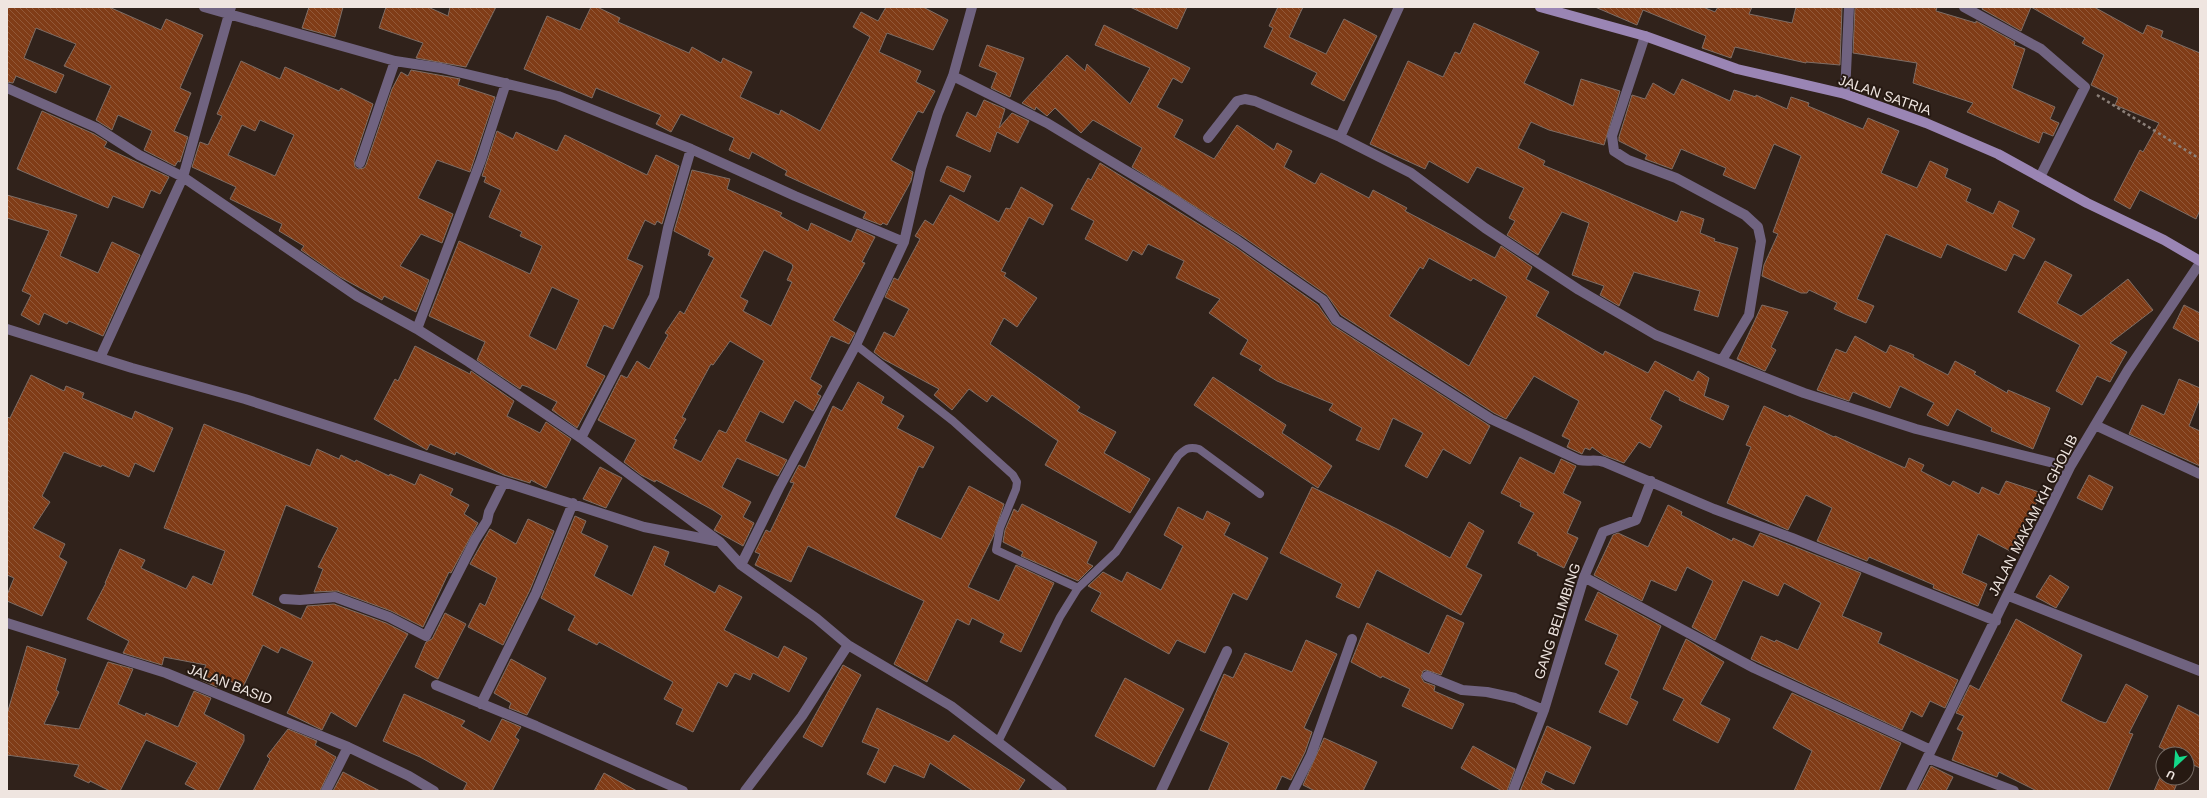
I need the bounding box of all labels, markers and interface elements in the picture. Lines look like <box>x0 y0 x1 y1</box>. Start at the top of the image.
street label: JALAN SATRIA <box>1837 72 1934 119</box>
street label: JALAN MAKAM KH GHOLIB <box>1985 432 2081 598</box>
street label: GANG BELIMBING <box>1531 561 1583 681</box>
street label: JALAN BASID <box>185 660 275 708</box>
north arrow <box>2155 746 2195 786</box>
text: U <box>2164 768 2177 782</box>

